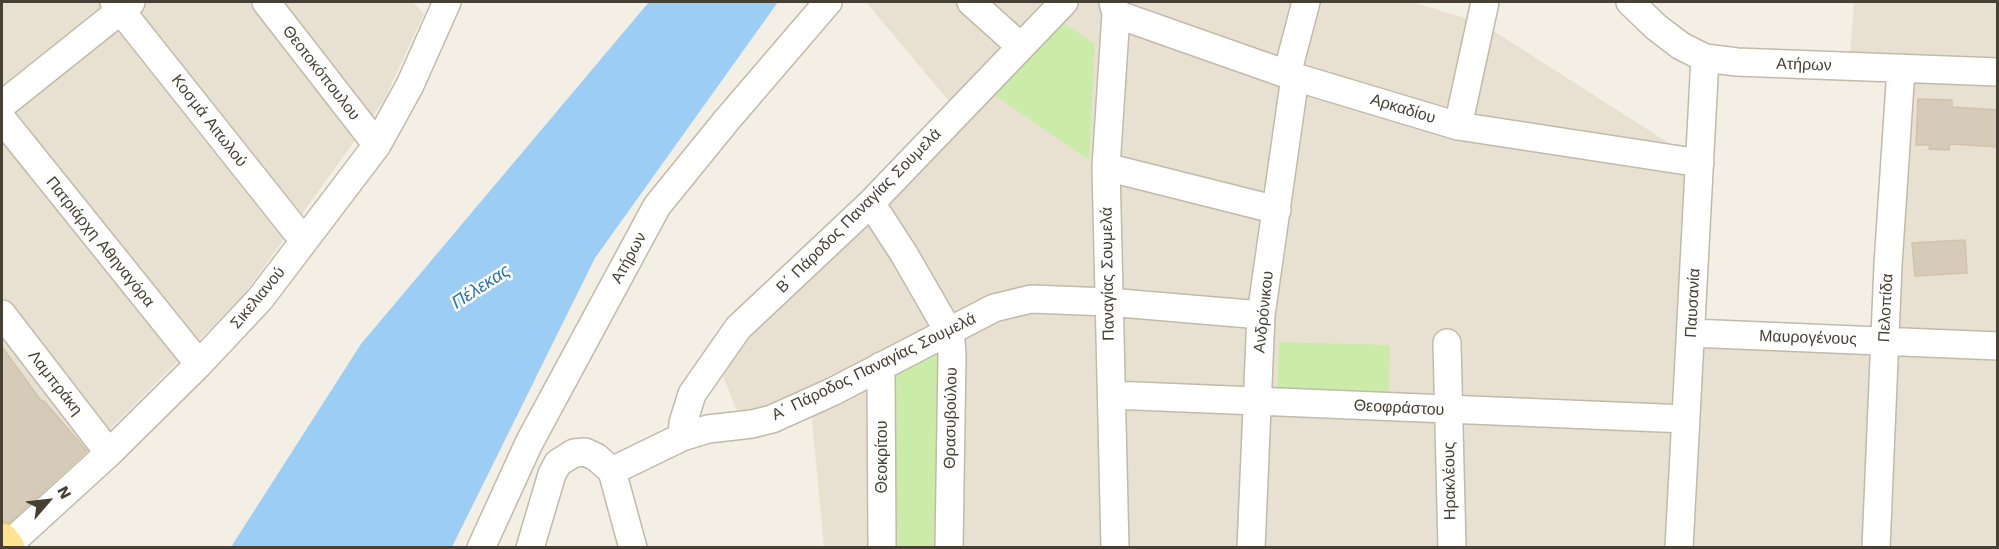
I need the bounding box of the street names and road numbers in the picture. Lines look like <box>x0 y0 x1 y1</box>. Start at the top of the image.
street label: Θεοτοκόπουλου <box>278 22 364 124</box>
street label: Ατήρων <box>1776 54 1832 76</box>
street label: Κοσμά Αιτωλού <box>167 71 251 171</box>
street label: Αρκαδίου <box>1368 90 1438 128</box>
street label: Β΄ Πάροδος Παναγίας Σουμελά <box>773 125 945 297</box>
street label: Πατριάρχη Αθηναγόρα <box>42 173 158 311</box>
street label: Παναγίας Σουμελά <box>1097 207 1119 341</box>
street label: Ατήρων <box>607 229 651 287</box>
street label: Σικελιανού <box>227 263 289 333</box>
street label: Παυσανία <box>1682 268 1704 338</box>
street label: Ανδρόνικου <box>1250 270 1278 354</box>
street label: Πελοπίδα <box>1875 273 1897 343</box>
street label: Α΄ Πάροδος Παναγίας Σουμελά <box>769 309 979 425</box>
street label: Μαυρογένους <box>1759 327 1857 349</box>
street label: Λαμπράκη <box>24 347 86 419</box>
street label: Θρασυβούλου <box>941 367 961 469</box>
street label: Θεοφράστου <box>1353 396 1445 420</box>
street label: Θεοκρίτου <box>872 421 892 493</box>
street label: Ηρακλέους <box>1440 442 1460 520</box>

